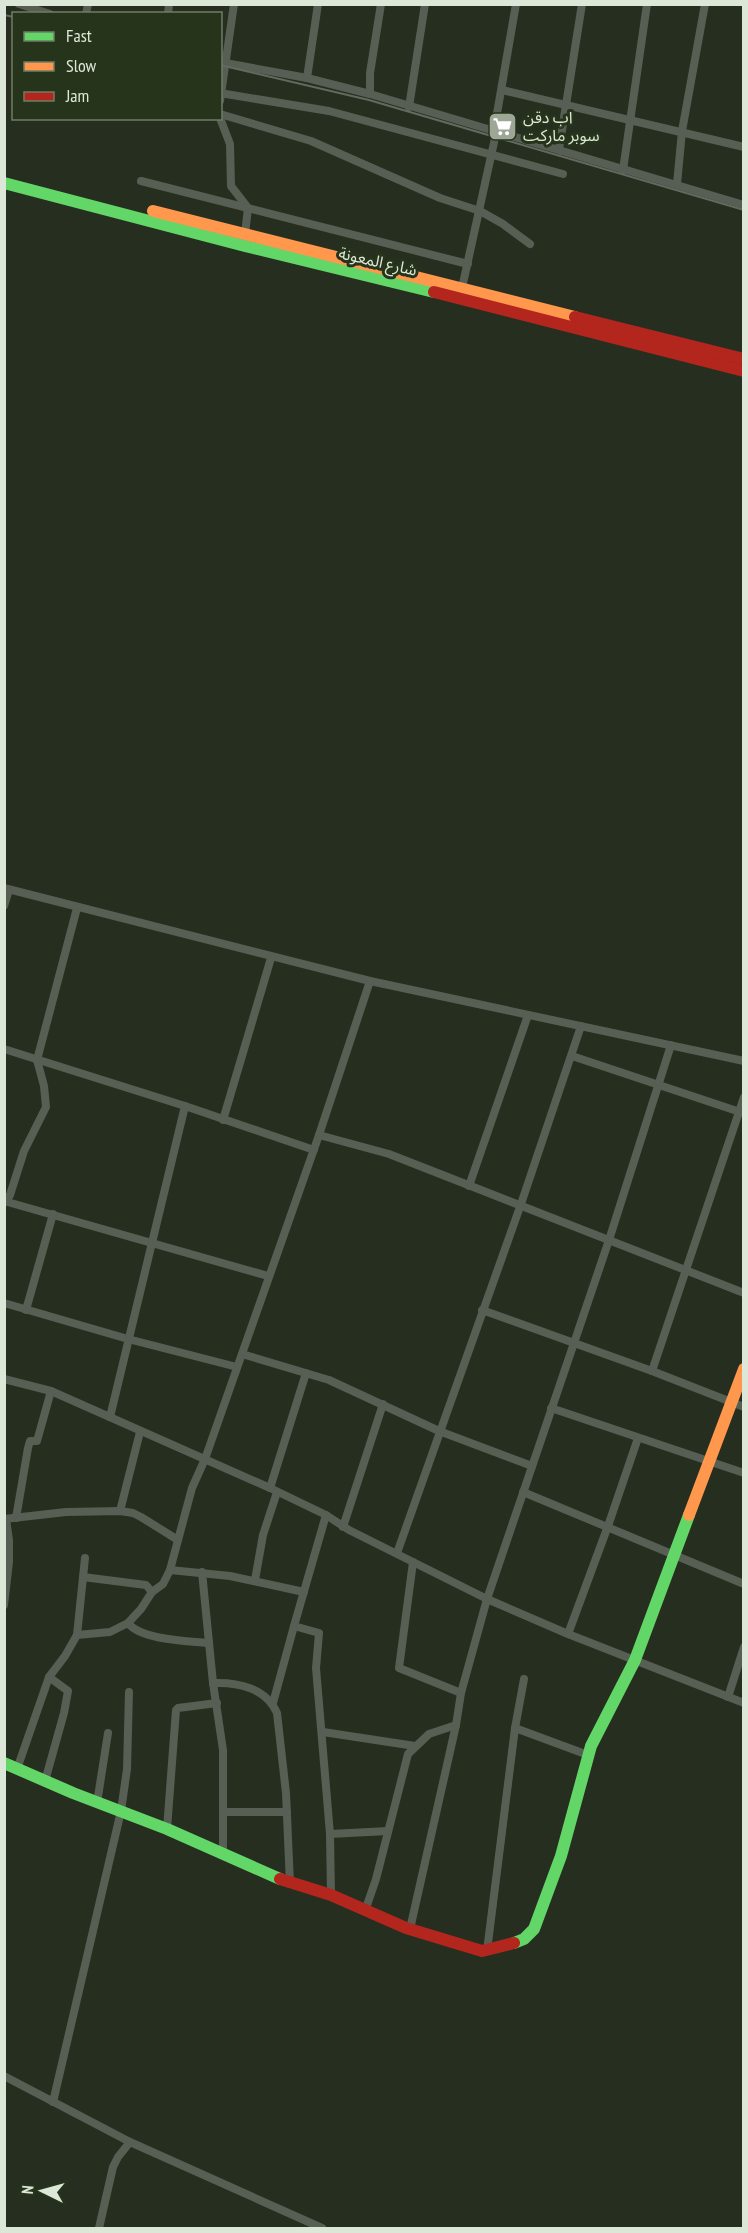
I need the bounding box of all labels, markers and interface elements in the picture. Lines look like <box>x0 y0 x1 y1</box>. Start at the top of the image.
legend <box>12 12 222 120</box>
text: Fast <box>66 24 92 47</box>
text: Slow <box>66 54 97 77</box>
text: Jam <box>65 84 89 107</box>
place label: اب دقن سوبر ماركت <box>523 107 600 145</box>
supermarket icon: اب دقن سوبر ماركت <box>486 110 518 142</box>
street label: شارع المعونة <box>336 242 419 283</box>
north arrow <box>12 2161 72 2221</box>
text: N <box>17 2185 37 2195</box>

